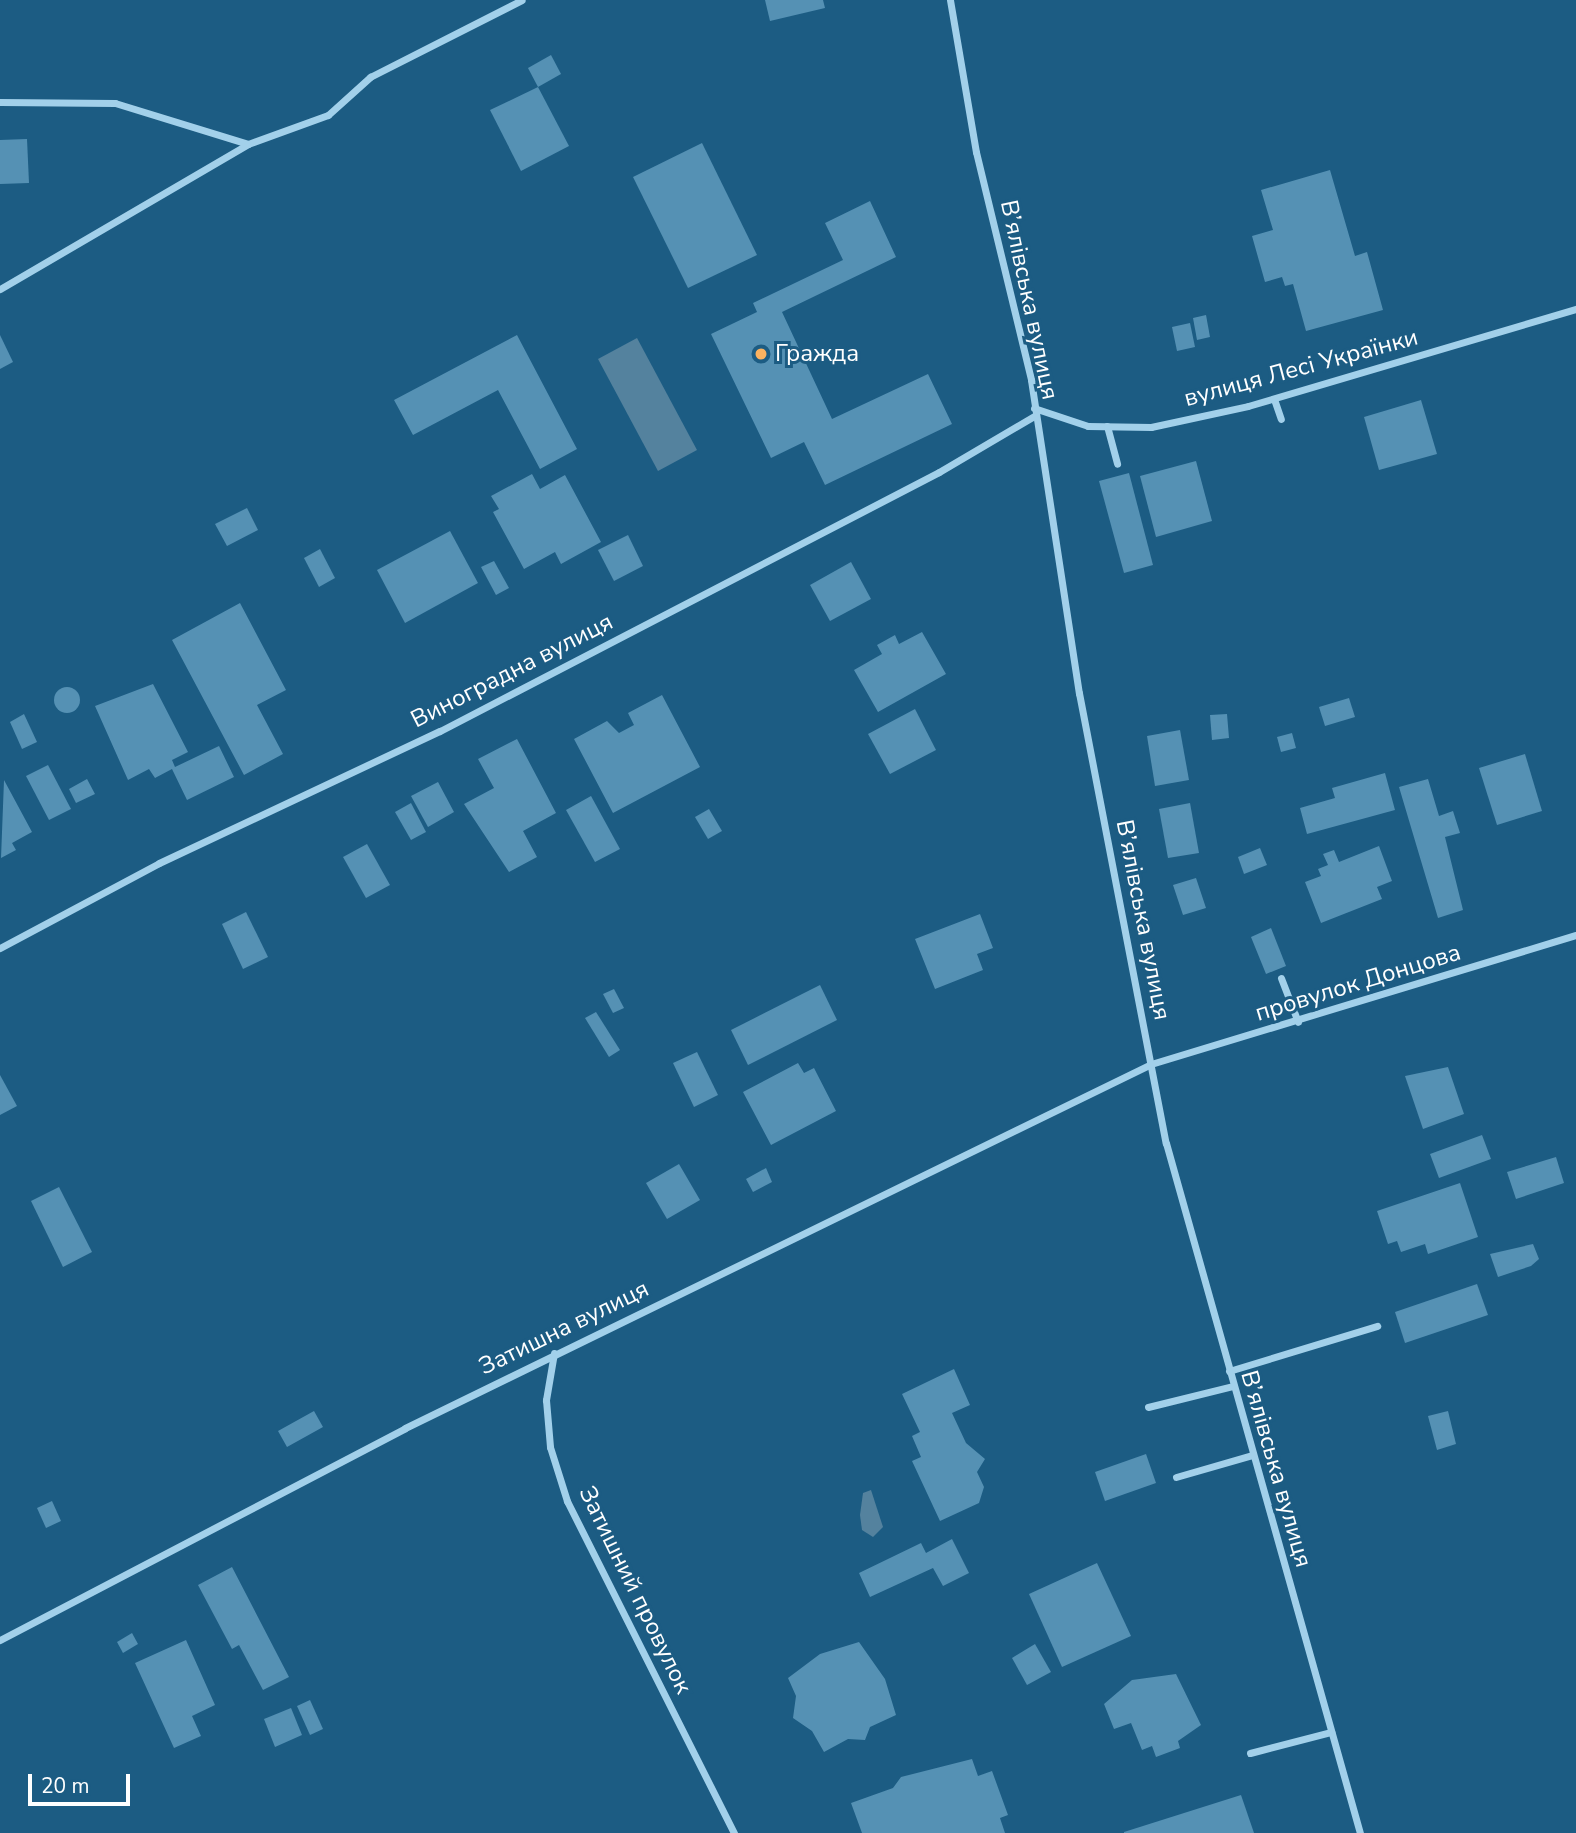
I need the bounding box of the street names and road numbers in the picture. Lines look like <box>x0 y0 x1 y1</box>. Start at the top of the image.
street label: В’ялівська вулиця <box>994 198 1064 402</box>
street label: вулиця Лесі Українки <box>1181 323 1421 413</box>
street label: Виноградна вулиця <box>406 608 618 734</box>
street label: В’ялівська вулиця <box>1109 817 1177 1023</box>
street label: провулок Донцова <box>1252 938 1464 1028</box>
street label: Затишна вулиця <box>474 1274 654 1382</box>
street label: В’ялівська вулиця <box>1234 1367 1318 1571</box>
street label: Затишний провулок <box>572 1482 698 1698</box>

